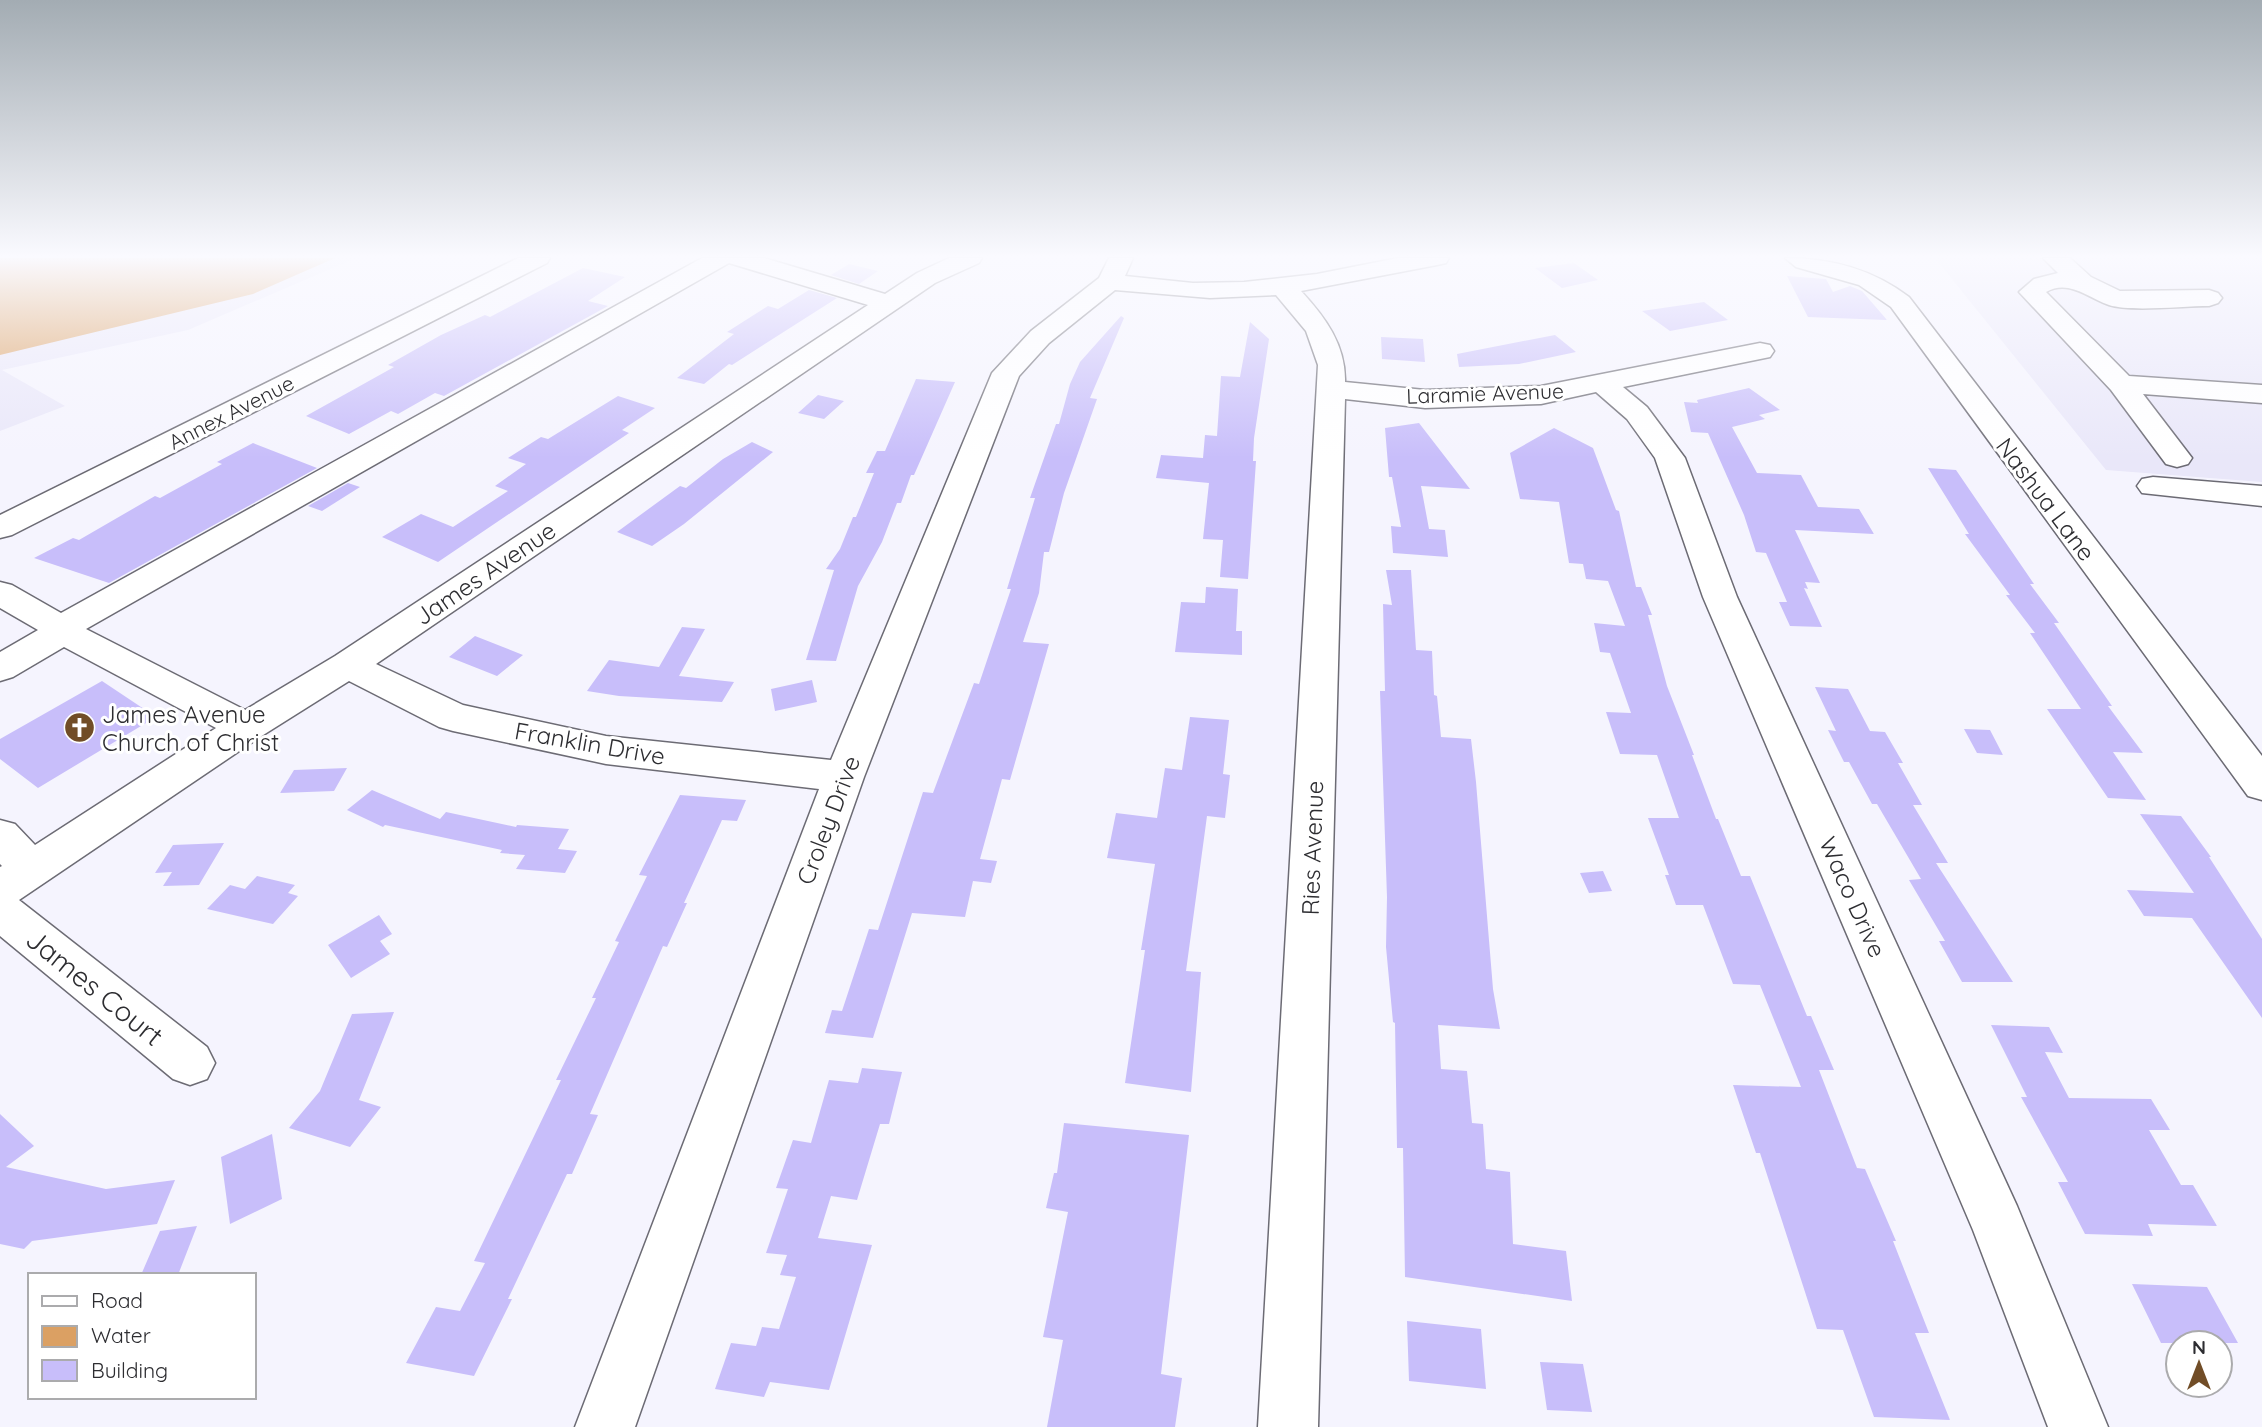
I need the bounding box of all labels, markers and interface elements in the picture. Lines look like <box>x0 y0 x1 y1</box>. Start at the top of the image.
street label: Annex Avenue <box>164 369 298 455</box>
street label: Laramie Avenue <box>1406 377 1564 409</box>
street label: Nashua Lane <box>1990 432 2102 566</box>
street label: James Avenue <box>409 515 561 631</box>
place label: James Avenue Church of Christ <box>102 699 279 757</box>
church icon: James Avenue Church of Christ <box>62 711 96 745</box>
street label: Franklin Drive <box>512 715 668 771</box>
street label: Croley Drive <box>790 751 866 889</box>
street label: Ries Avenue <box>1295 780 1329 916</box>
street label: Waco Drive <box>1813 832 1893 962</box>
street label: James Court <box>19 921 171 1053</box>
legend <box>28 1273 256 1399</box>
text: Road <box>91 1287 143 1313</box>
text: Water <box>91 1322 151 1348</box>
north arrow <box>2164 1329 2234 1399</box>
text: N <box>2192 1335 2206 1359</box>
text: Building <box>91 1357 168 1383</box>

